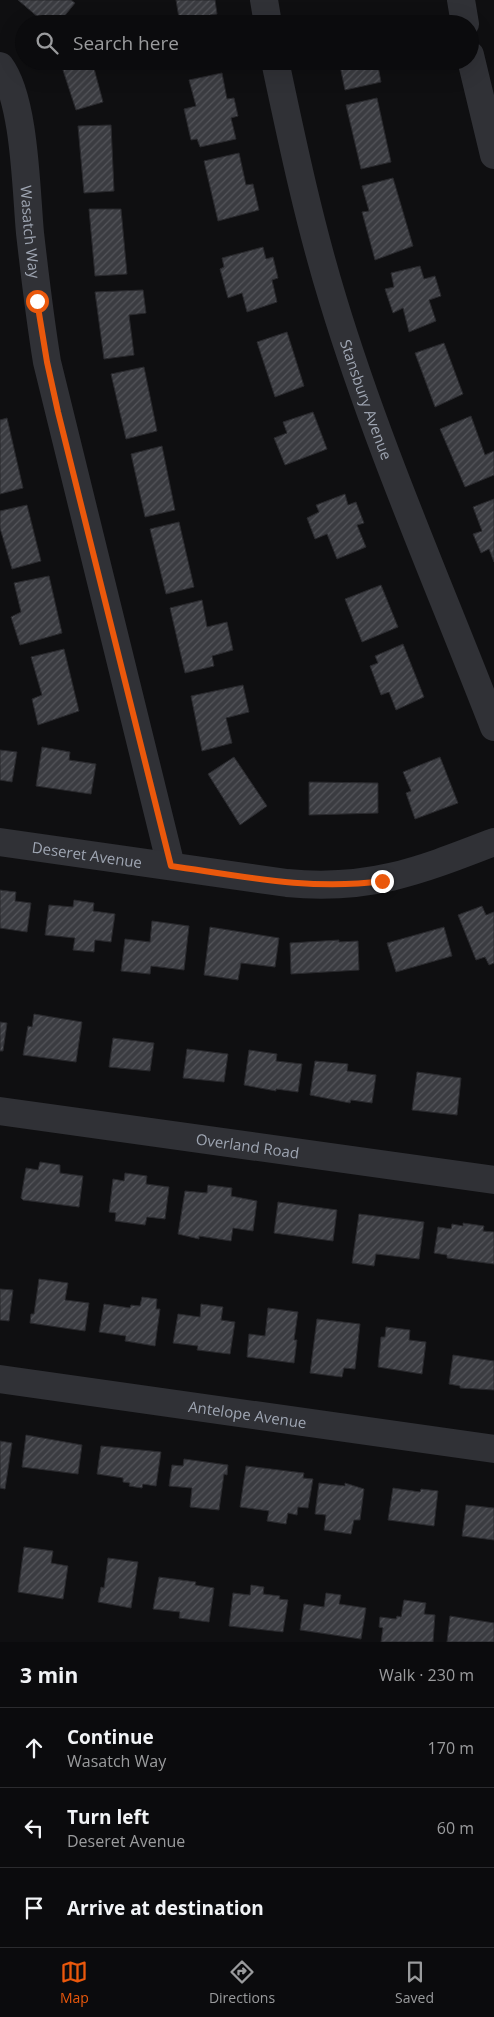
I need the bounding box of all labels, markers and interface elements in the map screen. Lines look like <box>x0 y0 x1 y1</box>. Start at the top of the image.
search box <box>15 15 479 70</box>
icon: search <box>33 29 61 57</box>
text: Search here <box>73 30 179 56</box>
street label: Wasatch Way <box>17 185 45 280</box>
route start <box>26 290 49 313</box>
street label: Stansbury Avenue <box>336 337 397 463</box>
street label: Deseret Avenue <box>31 837 143 872</box>
route end <box>371 870 394 893</box>
street label: Overland Road <box>195 1128 300 1163</box>
street label: Antelope Avenue <box>187 1396 308 1432</box>
text: 3 min <box>20 1661 78 1689</box>
text: Walk · 230 m <box>379 1664 474 1686</box>
text: Continue <box>67 1724 154 1750</box>
icon: ahead <box>20 1734 48 1762</box>
text: 170 m <box>428 1737 474 1759</box>
text: Wasatch Way <box>67 1750 166 1772</box>
text: Turn left <box>67 1804 149 1830</box>
icon: left <box>20 1814 48 1842</box>
text: 60 m <box>437 1817 474 1839</box>
text: Deseret Avenue <box>67 1830 185 1852</box>
icon: arrive <box>20 1894 48 1922</box>
text: Arrive at destination <box>67 1895 264 1921</box>
tab: Map <box>60 1958 89 2007</box>
tab: Directions <box>209 1958 275 2007</box>
tab: Saved <box>395 1958 434 2007</box>

